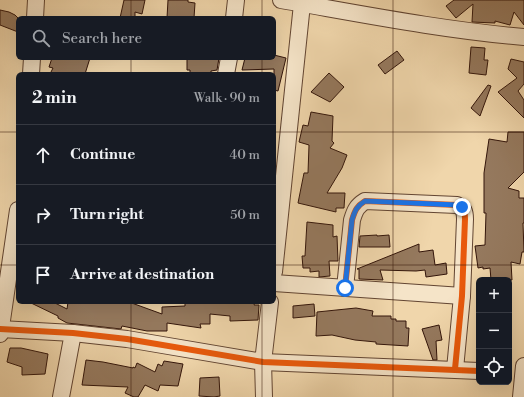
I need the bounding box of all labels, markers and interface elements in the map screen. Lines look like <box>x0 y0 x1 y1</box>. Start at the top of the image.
search box <box>16 16 276 60</box>
icon: search <box>30 27 52 49</box>
text: Search here <box>62 29 142 48</box>
text: 2 min <box>32 87 77 109</box>
text: Walk · 90 m <box>194 90 260 106</box>
icon: ahead <box>32 144 54 166</box>
text: Continue <box>70 145 135 164</box>
text: 40 m <box>230 147 260 163</box>
route end <box>453 198 471 216</box>
icon: right <box>32 204 54 226</box>
text: Turn right <box>70 205 144 224</box>
text: 50 m <box>230 207 260 223</box>
icon: arrive <box>32 264 54 286</box>
text: Arrive at destination <box>70 265 214 284</box>
map controls <box>476 277 512 385</box>
button: + <box>476 277 512 313</box>
route start <box>336 279 354 297</box>
button: − <box>476 313 512 349</box>
button: locate <box>476 349 512 385</box>

